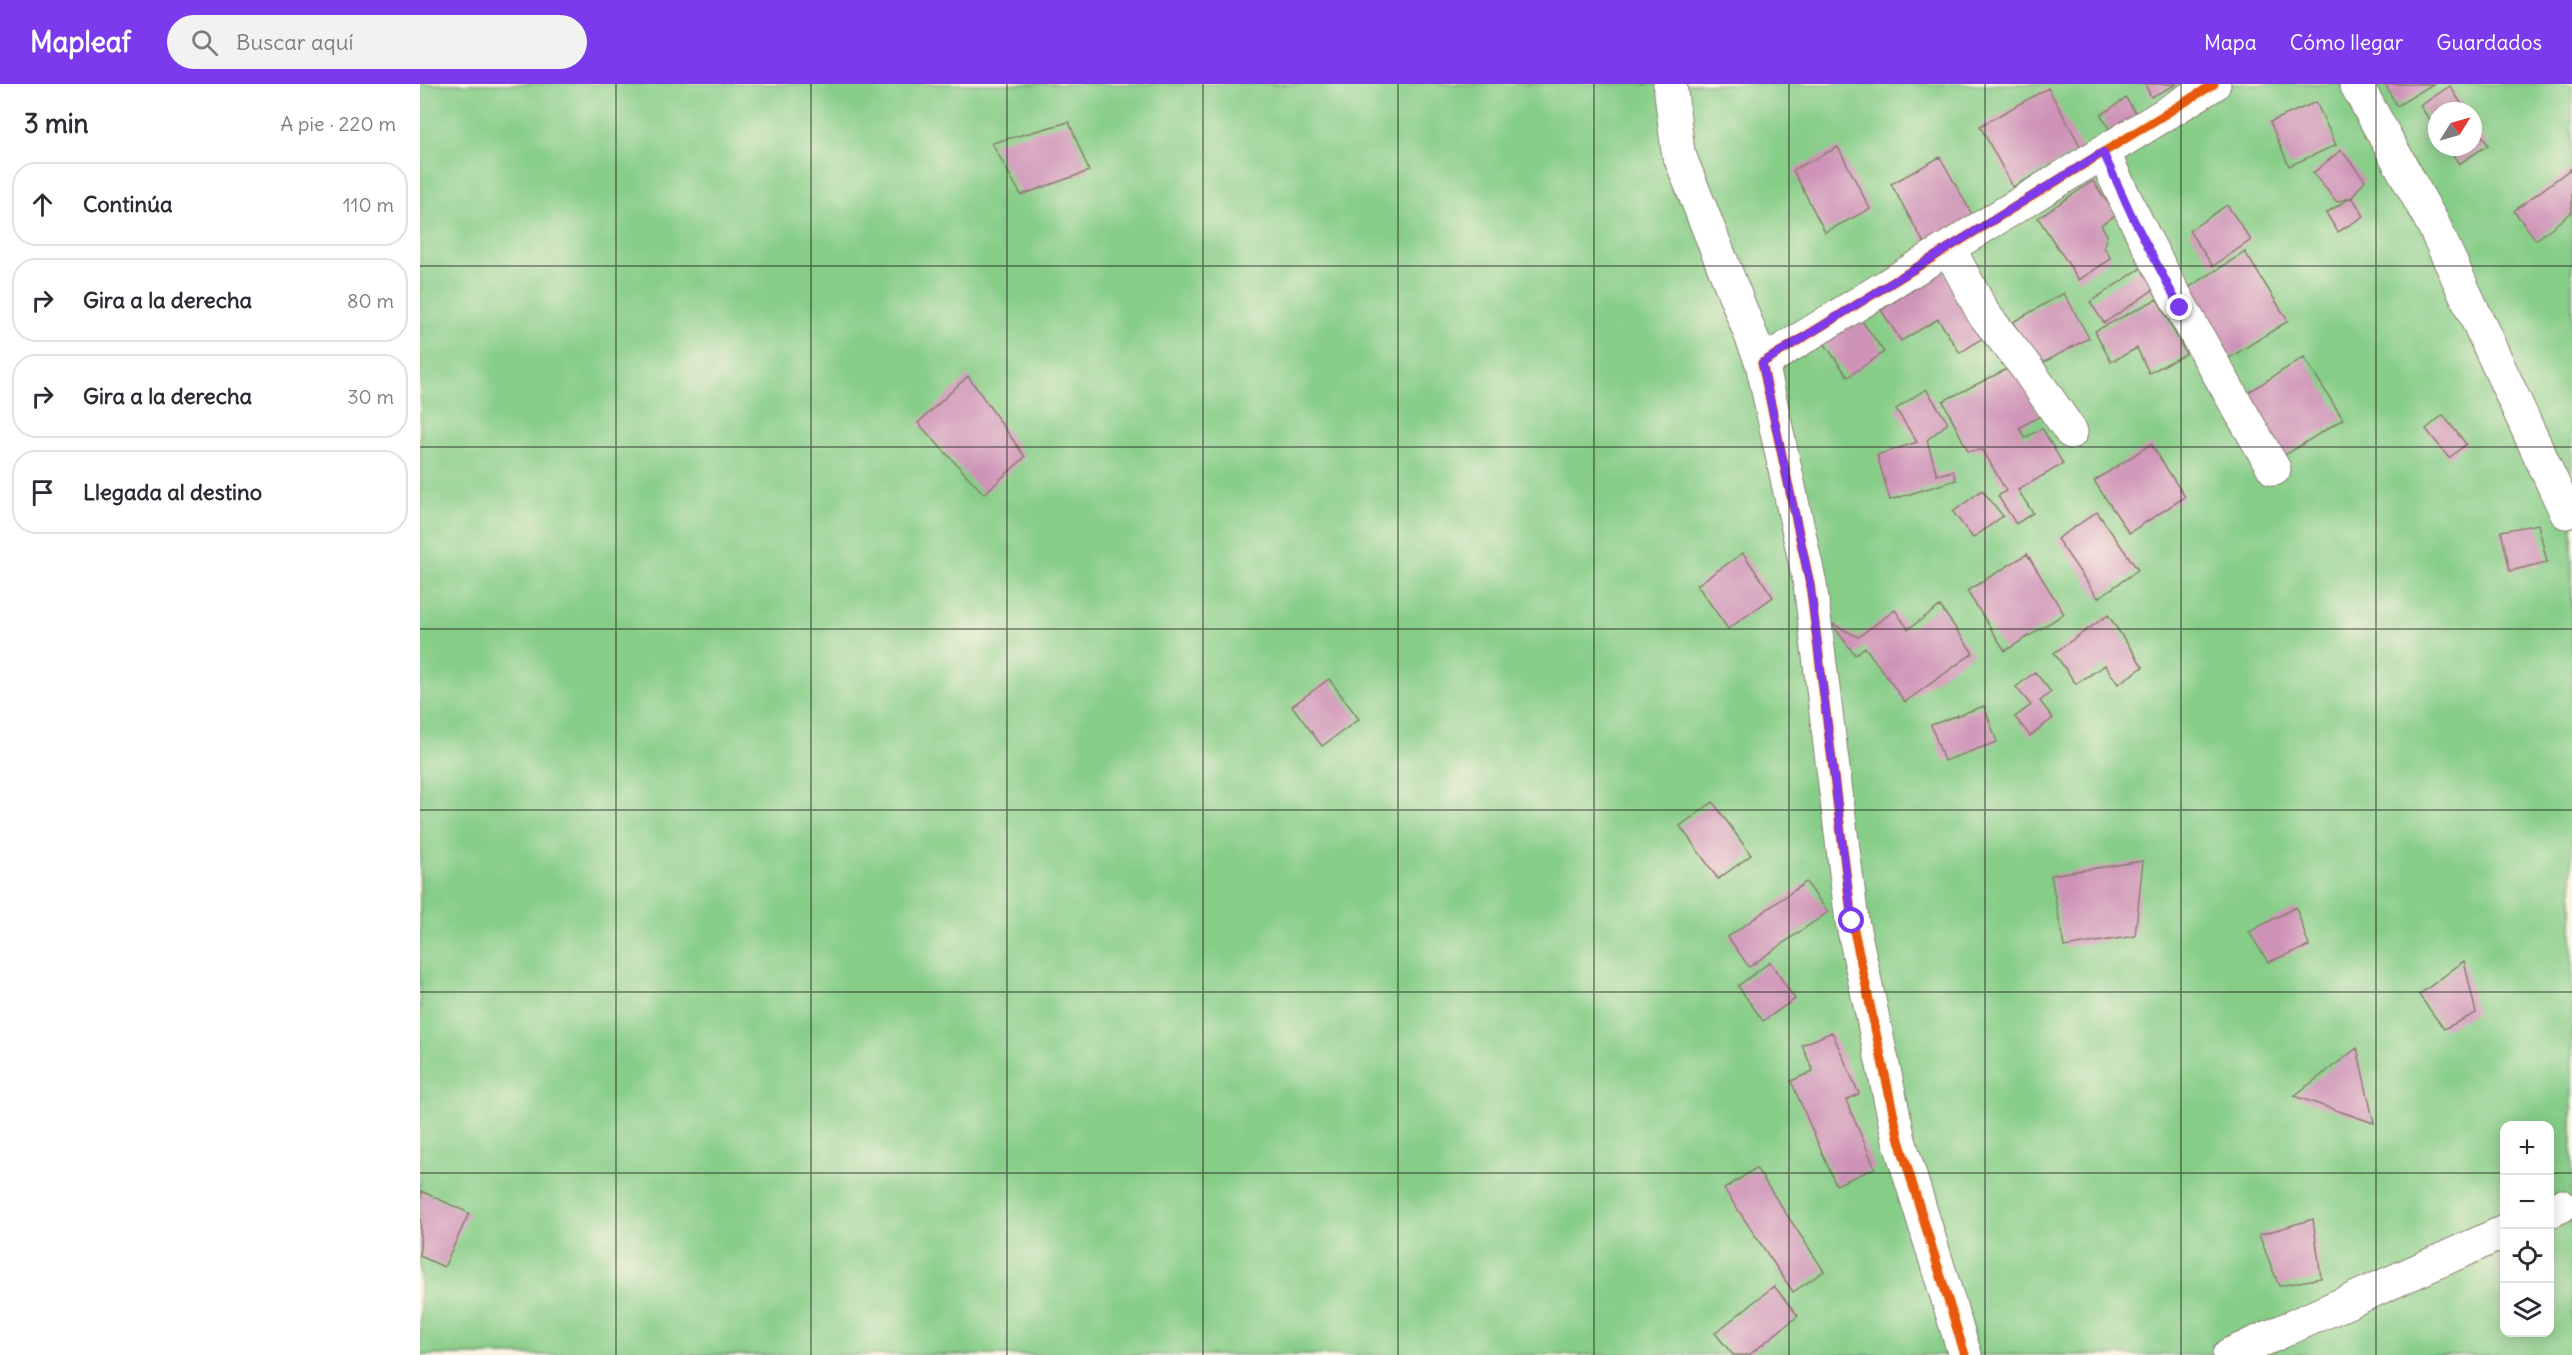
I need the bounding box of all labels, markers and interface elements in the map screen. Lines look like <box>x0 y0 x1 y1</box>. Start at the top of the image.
search box <box>167 15 587 69</box>
text: Mapleaf <box>30 24 131 60</box>
icon: search <box>188 26 221 59</box>
text: Buscar aquí <box>236 28 353 56</box>
text: Mapa <box>2204 29 2257 56</box>
text: Cómo llegar <box>2290 29 2403 56</box>
text: Guardados <box>2436 29 2542 56</box>
north arrow <box>2428 102 2482 156</box>
text: 3 min <box>24 107 89 140</box>
text: A pie · 220 m <box>280 111 396 136</box>
icon: ahead <box>26 188 59 221</box>
text: Continúa <box>83 190 172 218</box>
text: 110 m <box>343 192 394 217</box>
icon: right <box>26 284 59 317</box>
text: Gira a la derecha <box>83 286 252 314</box>
text: 80 m <box>347 288 394 313</box>
route end <box>2166 294 2192 320</box>
icon: right <box>26 380 59 413</box>
text: Gira a la derecha <box>83 382 252 410</box>
text: 30 m <box>347 384 394 409</box>
icon: arrive <box>26 476 59 509</box>
text: Llegada al destino <box>83 478 262 506</box>
route start <box>1838 907 1864 933</box>
map controls <box>2500 1121 2554 1337</box>
button: + <box>2500 1121 2554 1175</box>
button: − <box>2500 1175 2554 1229</box>
button: locate <box>2500 1229 2554 1283</box>
button: layers <box>2500 1283 2554 1337</box>

